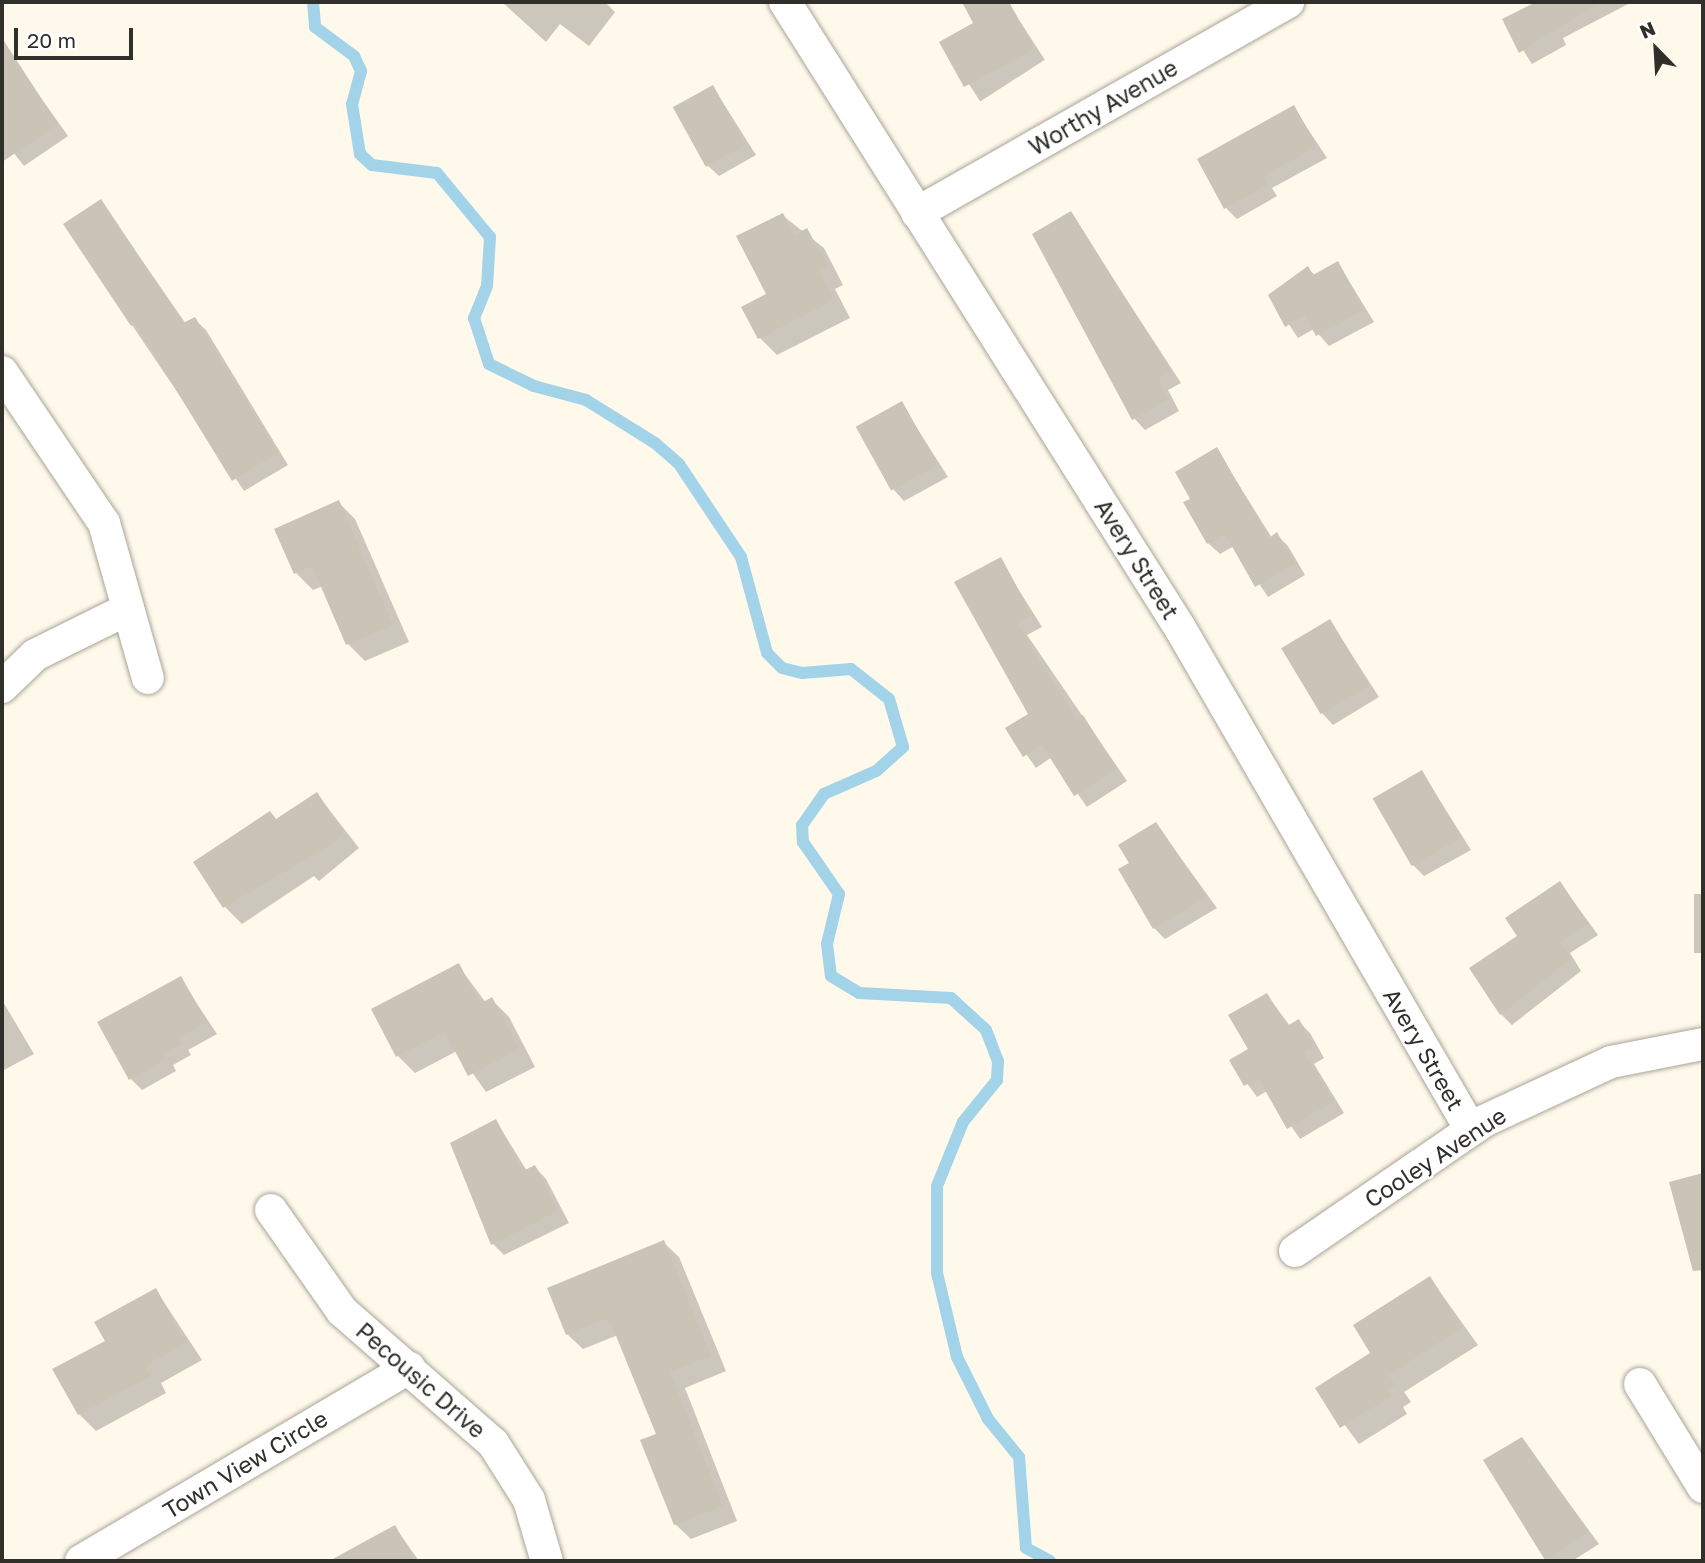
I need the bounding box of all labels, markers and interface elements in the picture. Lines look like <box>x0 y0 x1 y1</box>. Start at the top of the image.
scale bar <box>18 14 136 58</box>
north arrow <box>1621 14 1691 84</box>
text: N <box>1636 16 1659 43</box>
text: 20 m <box>27 27 76 53</box>
street label: Worthy Avenue <box>1024 53 1182 161</box>
street label: Avery Street <box>1089 494 1185 624</box>
street label: Avery Street <box>1378 983 1470 1115</box>
street label: Cooley Avenue <box>1359 1101 1511 1213</box>
street label: Pecousic Drive <box>351 1316 491 1444</box>
street label: Town View Circle <box>158 1404 332 1524</box>

